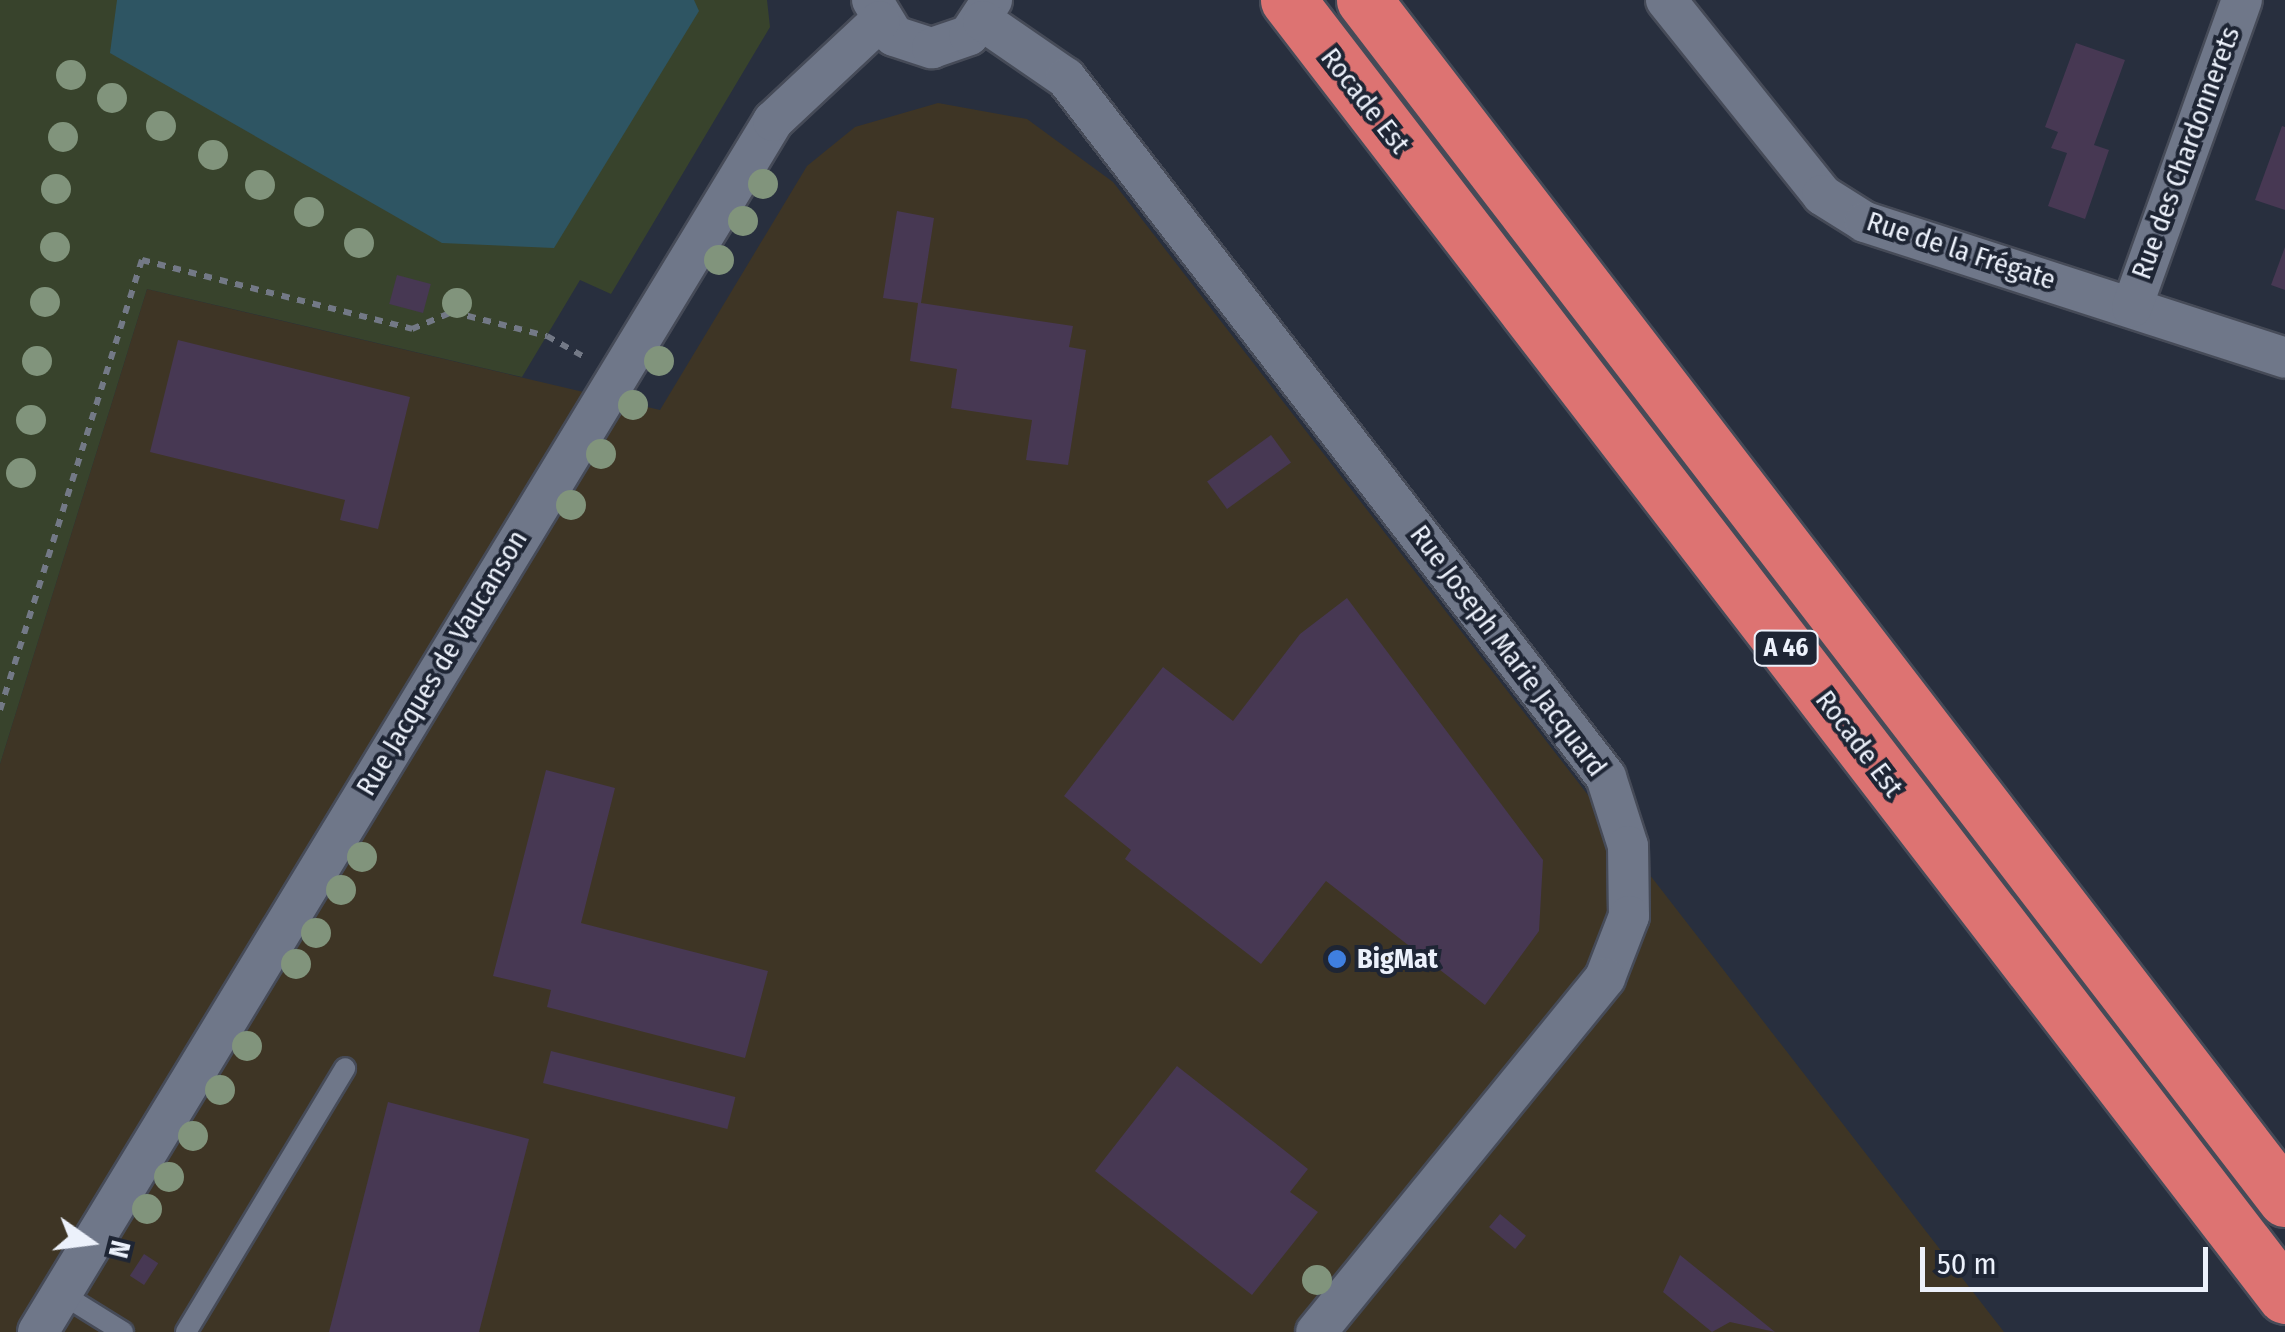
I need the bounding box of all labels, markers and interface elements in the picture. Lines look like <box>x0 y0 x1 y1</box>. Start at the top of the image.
street label: Rue des Chardonnerets <box>2125 22 2247 284</box>
street label: Rocade Est <box>1313 42 1417 160</box>
street label: Rue de la Frégate <box>1862 205 2060 297</box>
street label: Rue Joseph Marie Jacquard <box>1403 519 1613 783</box>
street label: Rue Jacques de Vaucanson <box>349 524 535 802</box>
road number: A 46 <box>1754 628 1818 668</box>
street label: Rocade Est <box>1808 684 1910 804</box>
place label: BigMat <box>1357 942 1438 976</box>
marker: BigMat <box>1326 948 1348 970</box>
north arrow <box>40 1192 140 1292</box>
scale bar <box>1925 1227 2212 1289</box>
text: N <box>102 1237 138 1262</box>
text: 50 m <box>1937 1246 1997 1282</box>

